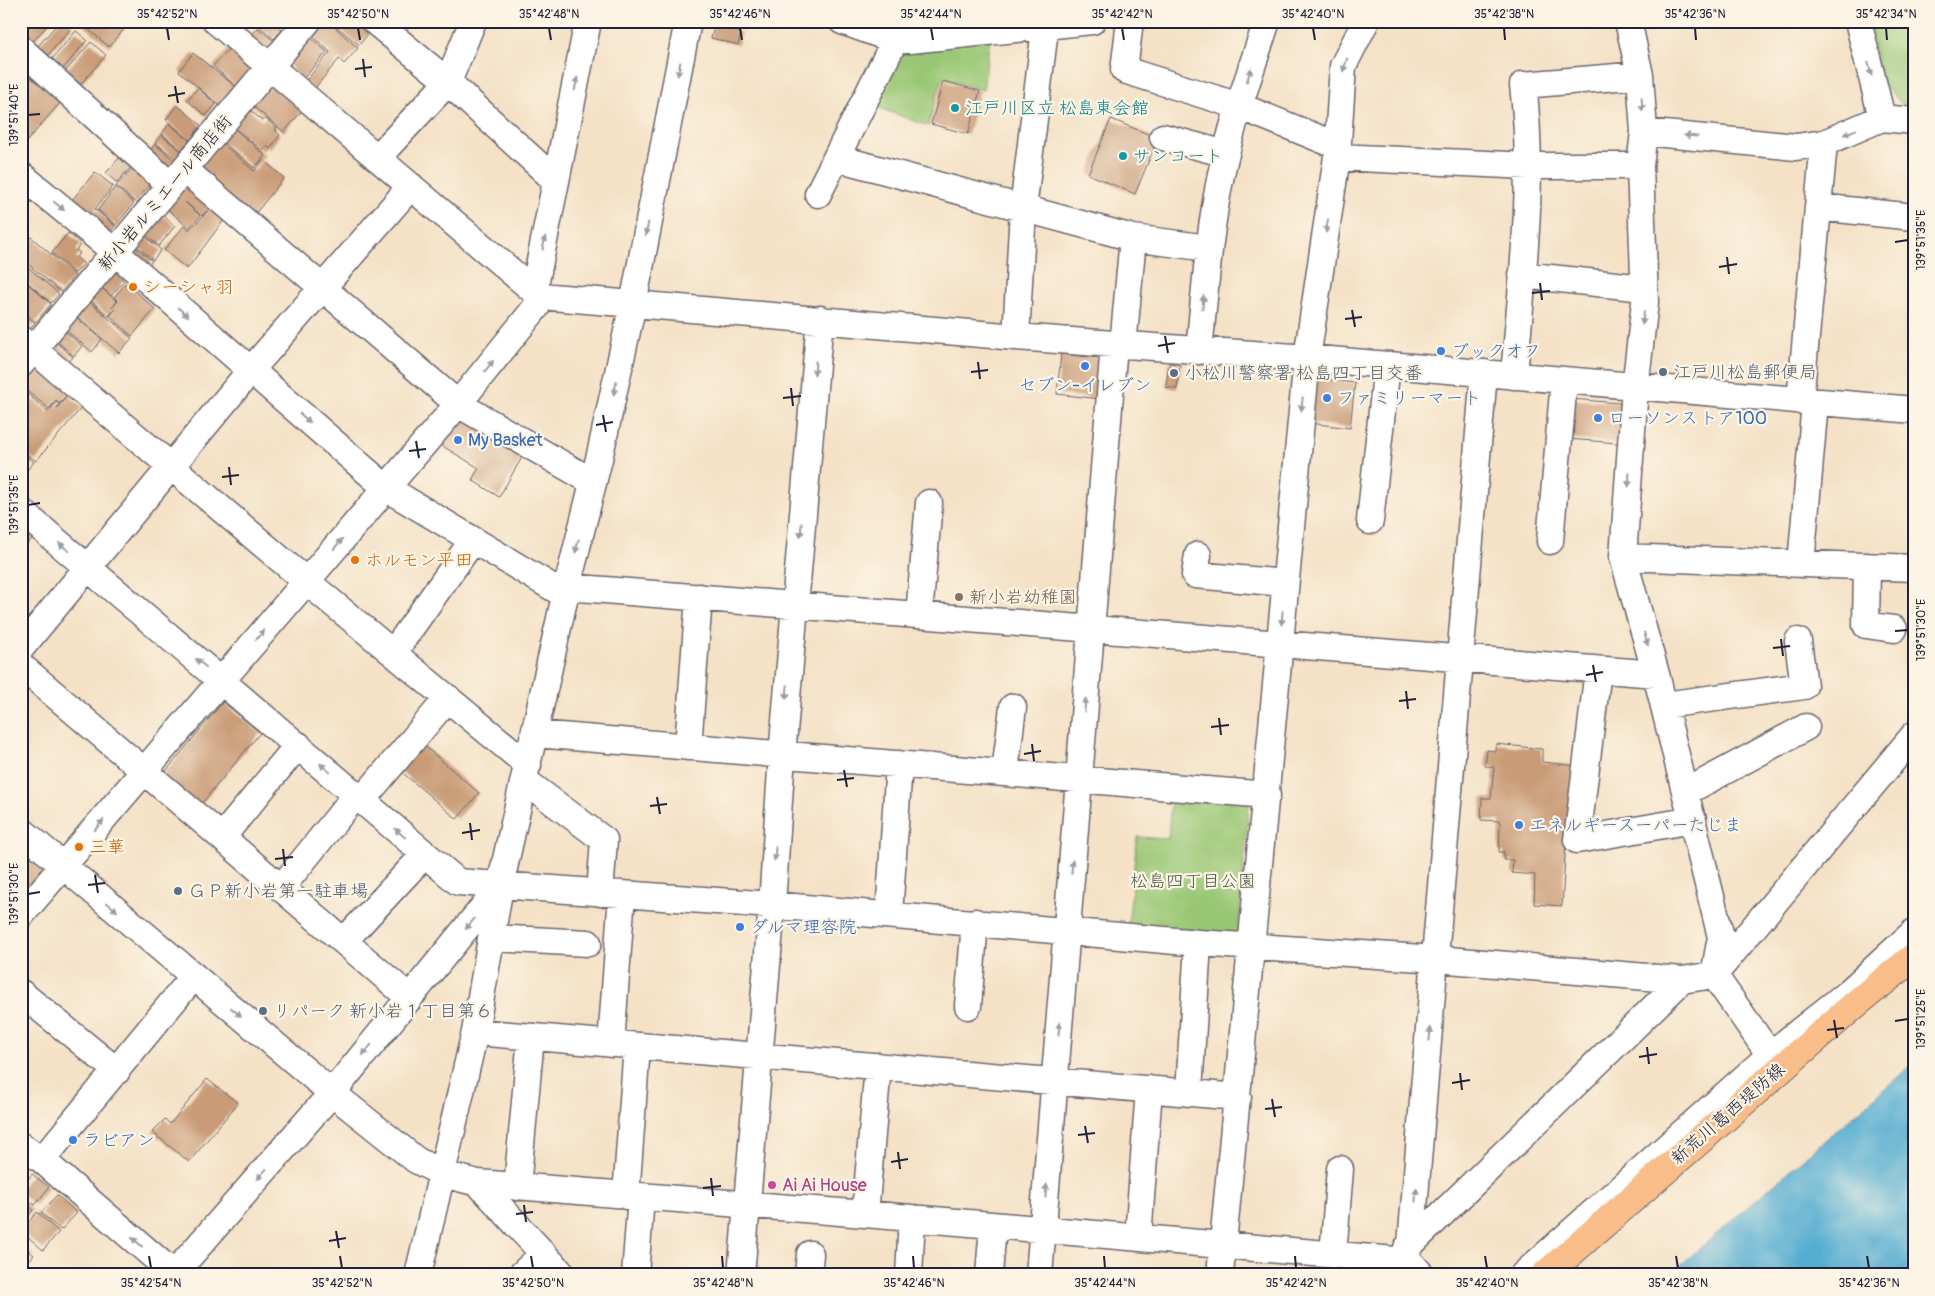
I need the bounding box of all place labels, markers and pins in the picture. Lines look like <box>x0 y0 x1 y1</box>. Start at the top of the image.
place label: 江戸川区立 松島東会館 <box>965 97 1149 120</box>
marker: 江戸川区立 松島東会館 <box>949 102 961 114</box>
place label: サンコート <box>1133 145 1223 168</box>
marker: サンコート <box>1117 150 1129 162</box>
place label: シーシャ羽 <box>143 276 233 299</box>
marker: シーシャ羽 <box>127 281 139 293</box>
place label: ブックオフ <box>1451 340 1541 363</box>
marker: ブックオフ <box>1435 345 1447 357</box>
marker: セブン-イレブン <box>1079 360 1091 372</box>
place label: 江戸川松島郵便局 <box>1673 361 1817 384</box>
place label: 小松川警察署 松島四丁目交番 <box>1184 362 1422 385</box>
marker: 江戸川松島郵便局 <box>1657 366 1669 378</box>
marker: 小松川警察署 松島四丁目交番 <box>1168 367 1180 379</box>
place label: セブン-イレブン <box>1018 374 1152 397</box>
place label: ファミリーマート <box>1337 387 1481 410</box>
marker: ファミリーマート <box>1321 392 1333 404</box>
place label: ローソンストア100 <box>1608 407 1767 430</box>
marker: ローソンストア100 <box>1592 412 1604 424</box>
place label: My Basket <box>468 429 544 452</box>
marker: My Basket <box>452 434 464 446</box>
place label: ホルモン平田 <box>365 549 473 572</box>
marker: ホルモン平田 <box>349 554 361 566</box>
place label: 新小岩幼稚園 <box>969 586 1077 609</box>
marker: 新小岩幼稚園 <box>953 591 965 603</box>
place label: エネルギースーパーたじま <box>1529 814 1742 837</box>
marker: エネルギースーパーたじま <box>1513 819 1525 831</box>
place label: 三華 <box>89 836 125 859</box>
marker: 三華 <box>73 841 85 853</box>
place label: ＧＰ新小岩第一駐車場 <box>188 880 368 903</box>
marker: ＧＰ新小岩第一駐車場 <box>172 885 184 897</box>
place label: ダルマ理容院 <box>750 916 857 939</box>
marker: ダルマ理容院 <box>734 921 746 933</box>
place label: リパーク 新小岩１丁目第６ <box>273 1000 493 1023</box>
marker: リパーク 新小岩１丁目第６ <box>257 1005 269 1017</box>
place label: ラビアン <box>83 1129 155 1152</box>
marker: ラビアン <box>67 1134 79 1146</box>
place label: Ai Ai House <box>782 1174 867 1197</box>
marker: Ai Ai House <box>766 1179 778 1191</box>

